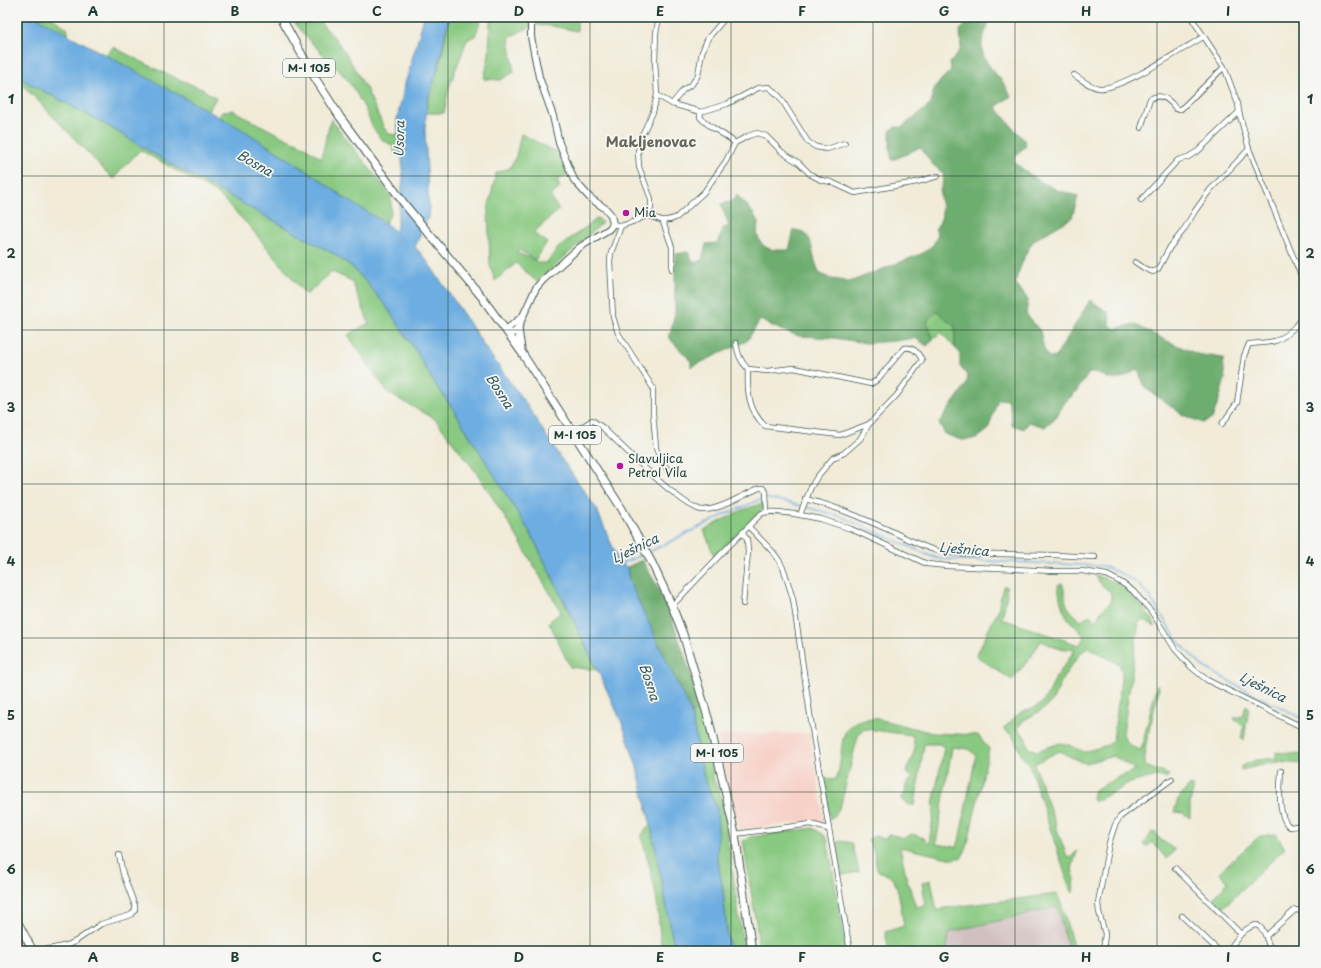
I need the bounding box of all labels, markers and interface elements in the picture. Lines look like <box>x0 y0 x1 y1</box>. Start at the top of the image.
text: A <box>88 1 98 20</box>
text: B <box>231 1 240 20</box>
text: C <box>372 1 382 20</box>
text: D <box>514 1 524 20</box>
text: E <box>656 1 664 20</box>
text: F <box>798 1 806 20</box>
text: G <box>939 1 949 20</box>
text: H <box>1081 1 1091 20</box>
text: I <box>1226 1 1230 20</box>
road number: M-I 105 <box>283 59 335 77</box>
text: 1 <box>8 89 14 108</box>
text: 1 <box>1307 89 1313 108</box>
water label: Usora <box>388 119 409 158</box>
district label: Makljenovac <box>606 131 696 152</box>
water label: Bosna <box>234 145 277 181</box>
place label: Mia <box>634 203 657 221</box>
marker: Mia <box>621 208 631 218</box>
text: 2 <box>6 243 16 262</box>
text: 2 <box>1305 243 1315 262</box>
water label: Bosna <box>482 370 519 413</box>
text: 3 <box>7 397 16 416</box>
text: 3 <box>1306 397 1315 416</box>
road number: M-I 105 <box>549 426 601 444</box>
place label: Slavuljica Petrol Vila <box>628 449 687 481</box>
marker: Slavuljica Petrol Vila <box>615 461 625 471</box>
water label: Lješnica <box>608 528 662 567</box>
water label: Lješnica <box>938 537 991 560</box>
text: 4 <box>7 551 16 570</box>
text: 4 <box>1306 551 1315 570</box>
water label: Bosna <box>636 661 666 704</box>
water label: Lješnica <box>1237 667 1291 707</box>
text: 5 <box>7 705 15 724</box>
text: 5 <box>1306 705 1314 724</box>
road number: M-I 105 <box>691 744 743 762</box>
text: 6 <box>6 859 16 878</box>
text: 6 <box>1305 859 1315 878</box>
text: A <box>88 947 98 966</box>
text: B <box>231 947 240 966</box>
text: C <box>372 947 382 966</box>
text: D <box>514 947 524 966</box>
text: E <box>656 947 664 966</box>
text: F <box>798 947 806 966</box>
text: G <box>939 947 949 966</box>
text: H <box>1081 947 1091 966</box>
text: I <box>1226 947 1230 966</box>

